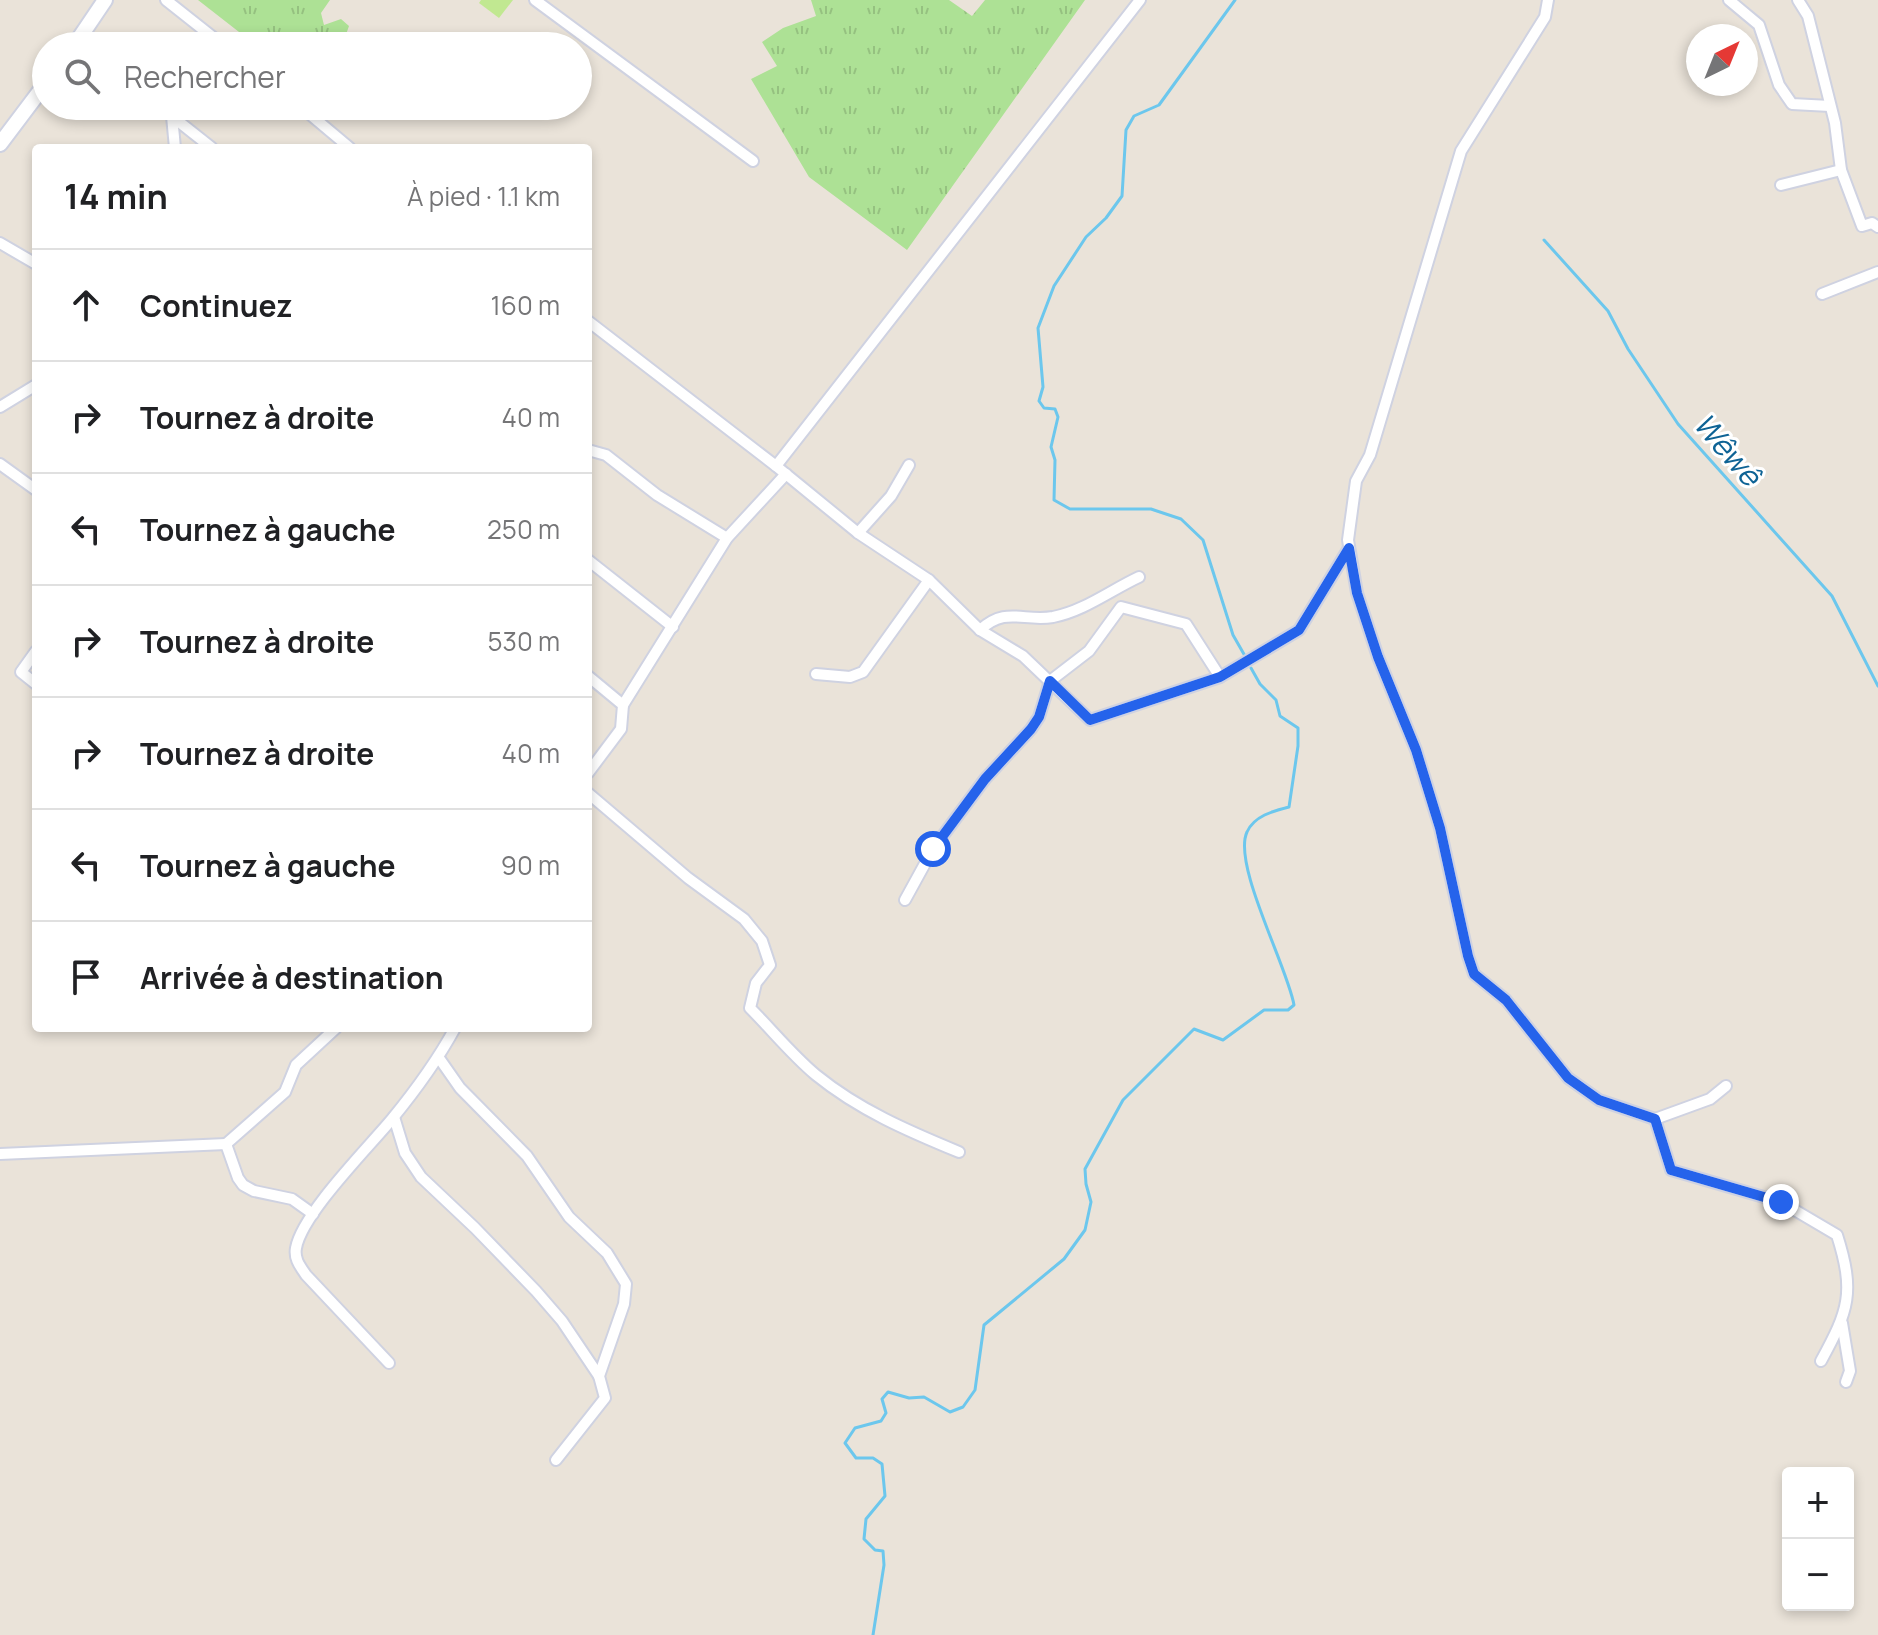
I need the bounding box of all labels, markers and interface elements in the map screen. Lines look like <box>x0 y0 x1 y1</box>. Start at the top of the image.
north arrow <box>1686 24 1758 96</box>
search box <box>32 32 592 120</box>
icon: search <box>60 54 104 98</box>
text: Rechercher <box>124 56 286 97</box>
text: 14 min <box>64 173 168 219</box>
text: À pied · 1.1 km <box>407 178 560 214</box>
icon: ahead <box>64 283 108 327</box>
text: Continuez <box>140 285 292 326</box>
text: 160 m <box>491 287 560 323</box>
icon: right <box>64 395 108 439</box>
text: Tournez à droite <box>140 397 374 438</box>
text: 40 m <box>502 399 560 435</box>
water label: Wêwê <box>1685 404 1772 495</box>
icon: left <box>64 507 108 551</box>
text: Tournez à gauche <box>140 509 396 550</box>
text: 250 m <box>487 511 560 547</box>
icon: right <box>64 619 108 663</box>
text: Tournez à droite <box>140 621 374 662</box>
text: 530 m <box>487 623 560 659</box>
icon: right <box>64 731 108 775</box>
text: Tournez à droite <box>140 733 374 774</box>
text: 40 m <box>502 735 560 771</box>
route start <box>915 831 951 867</box>
icon: left <box>64 843 108 887</box>
text: Tournez à gauche <box>140 845 396 886</box>
text: 90 m <box>501 847 560 883</box>
icon: arrive <box>64 955 108 999</box>
text: Arrivée à destination <box>140 957 443 998</box>
route end <box>1763 1184 1799 1220</box>
map controls <box>1782 1467 1854 1611</box>
button: + <box>1782 1467 1854 1539</box>
button: − <box>1782 1539 1854 1611</box>

